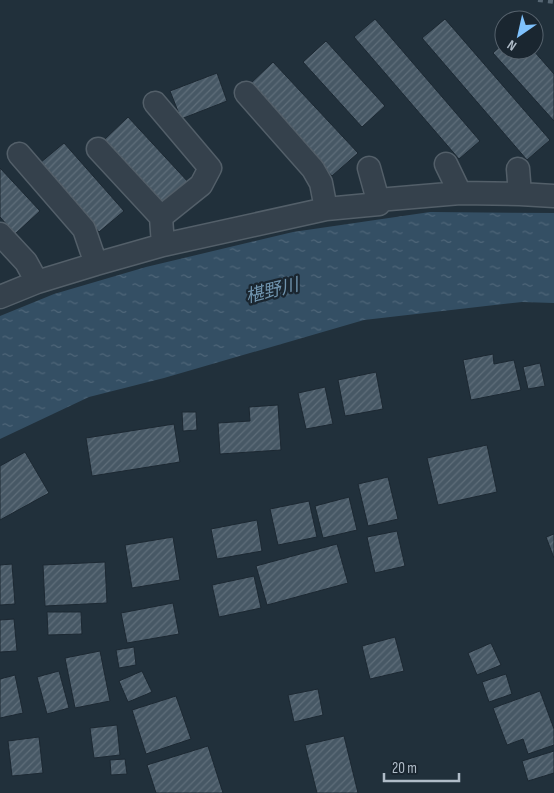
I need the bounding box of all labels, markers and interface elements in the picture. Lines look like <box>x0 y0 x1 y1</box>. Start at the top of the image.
north arrow <box>494 10 544 60</box>
text: N <box>504 36 520 55</box>
water label: 椹野川 <box>243 274 303 308</box>
scale bar <box>384 750 459 782</box>
text: 20 m <box>392 759 417 778</box>

